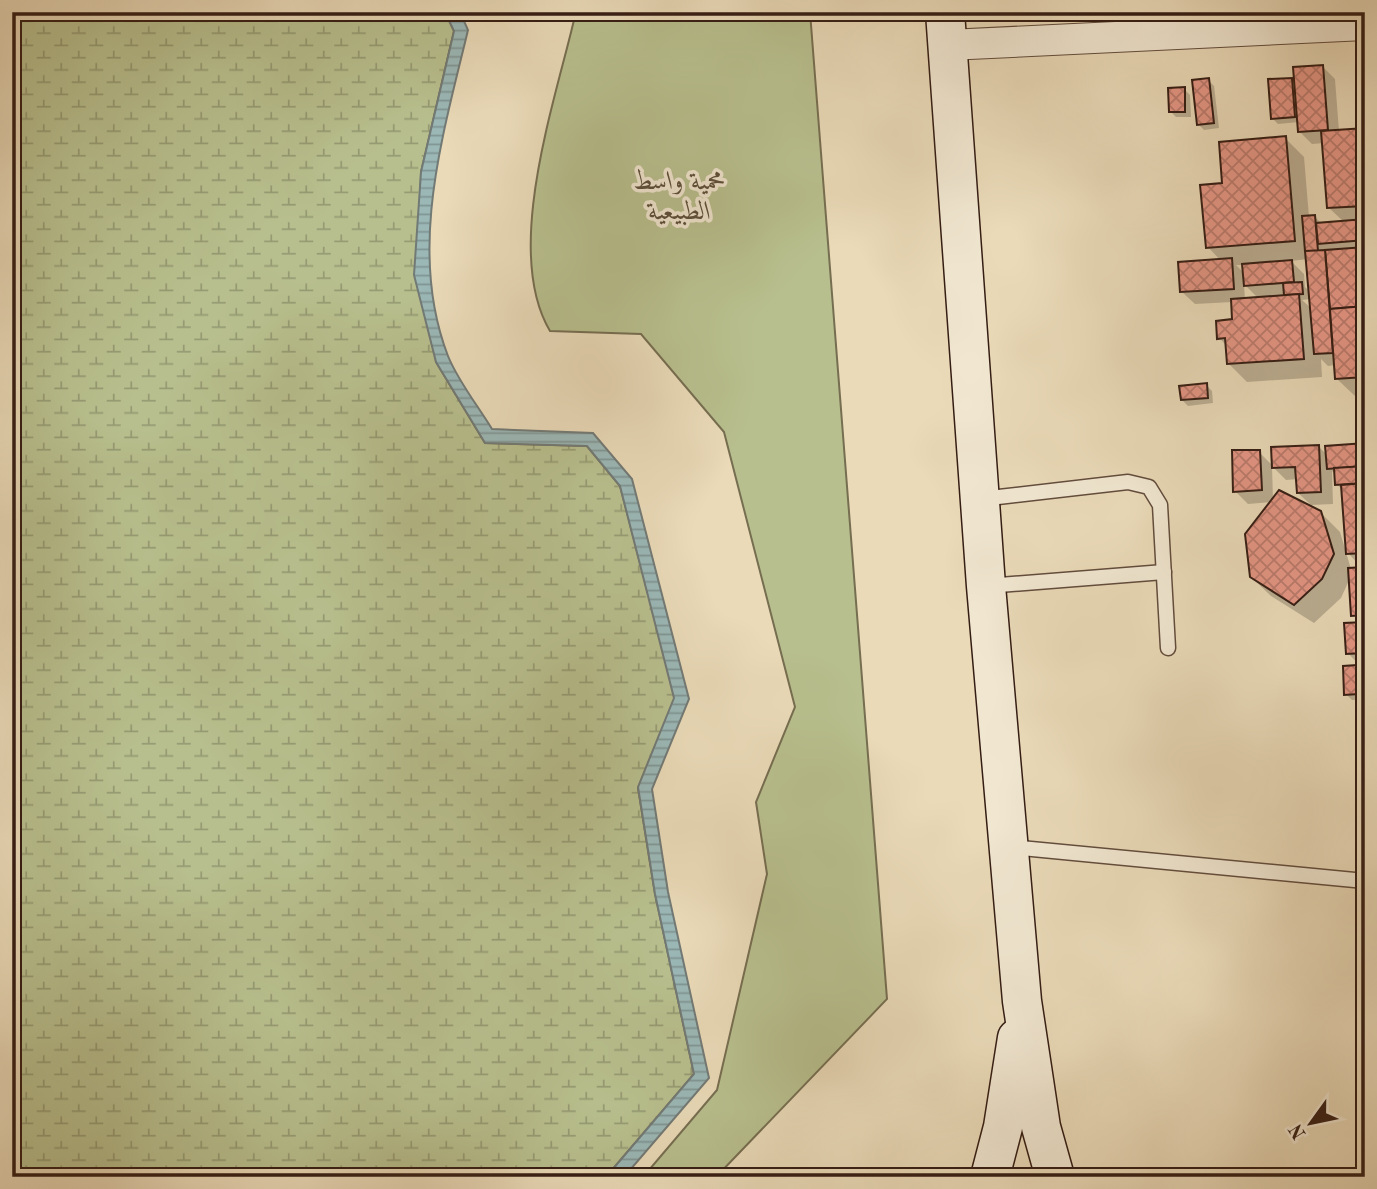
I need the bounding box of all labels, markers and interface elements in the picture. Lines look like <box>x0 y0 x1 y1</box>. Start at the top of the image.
park label: محمية واسط الطبيعية <box>634 168 726 226</box>
north arrow <box>1276 1088 1346 1158</box>
text: N <box>1287 1119 1311 1142</box>

